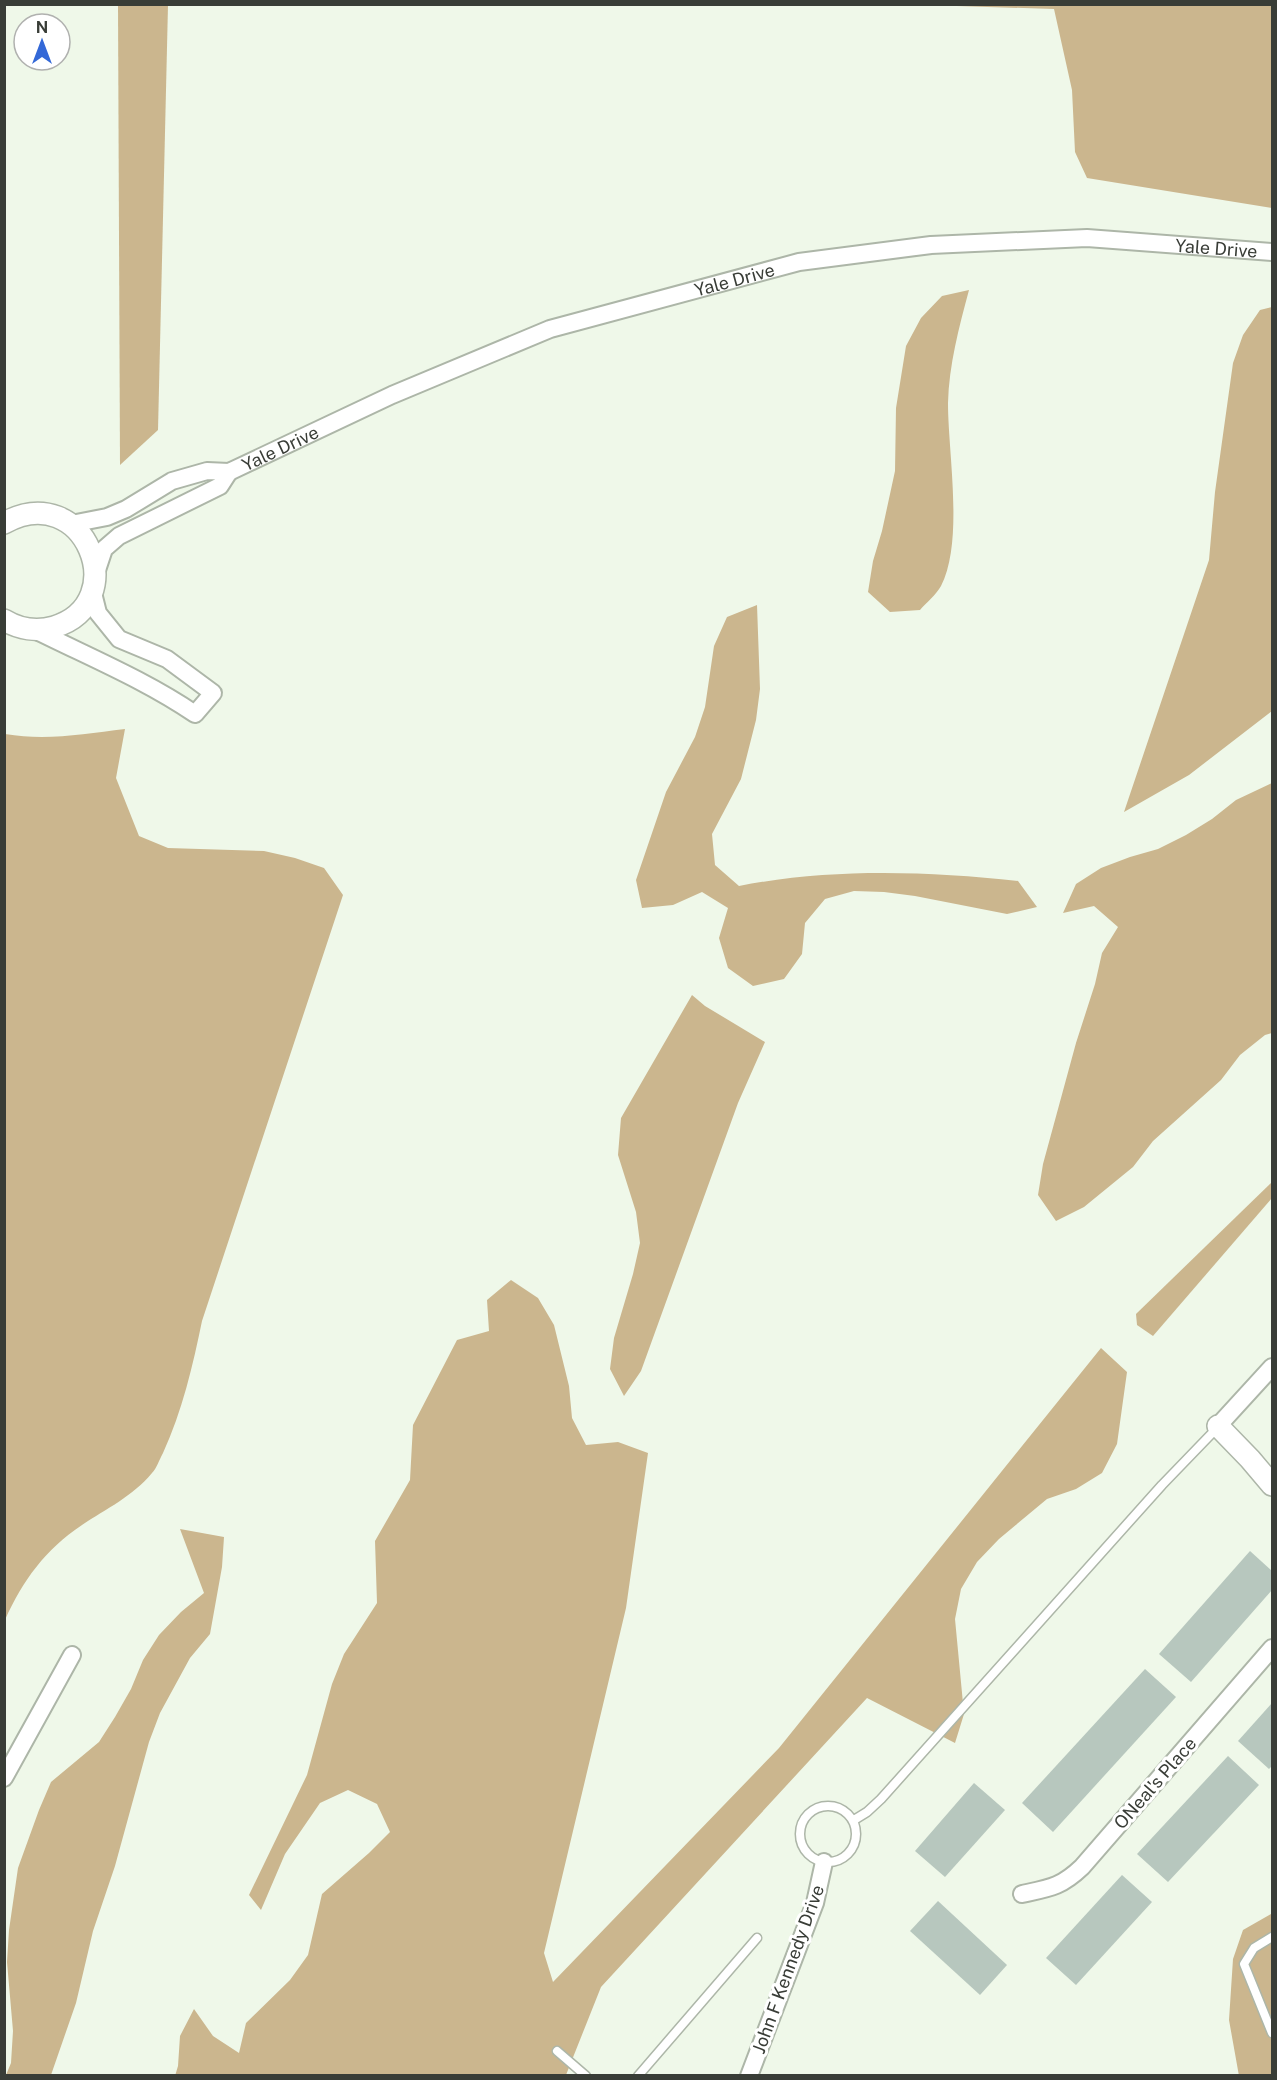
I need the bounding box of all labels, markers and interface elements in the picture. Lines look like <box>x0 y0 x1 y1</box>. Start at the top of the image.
north arrow <box>12 12 72 72</box>
text: N <box>36 18 48 37</box>
street label: Yale Drive <box>1175 234 1258 261</box>
street label: Yale Drive <box>692 259 777 300</box>
street label: Yale Drive <box>238 421 322 475</box>
street label: ONeal's Place <box>1109 1733 1201 1833</box>
street label: John F Kennedy Drive <box>748 1882 828 2056</box>

